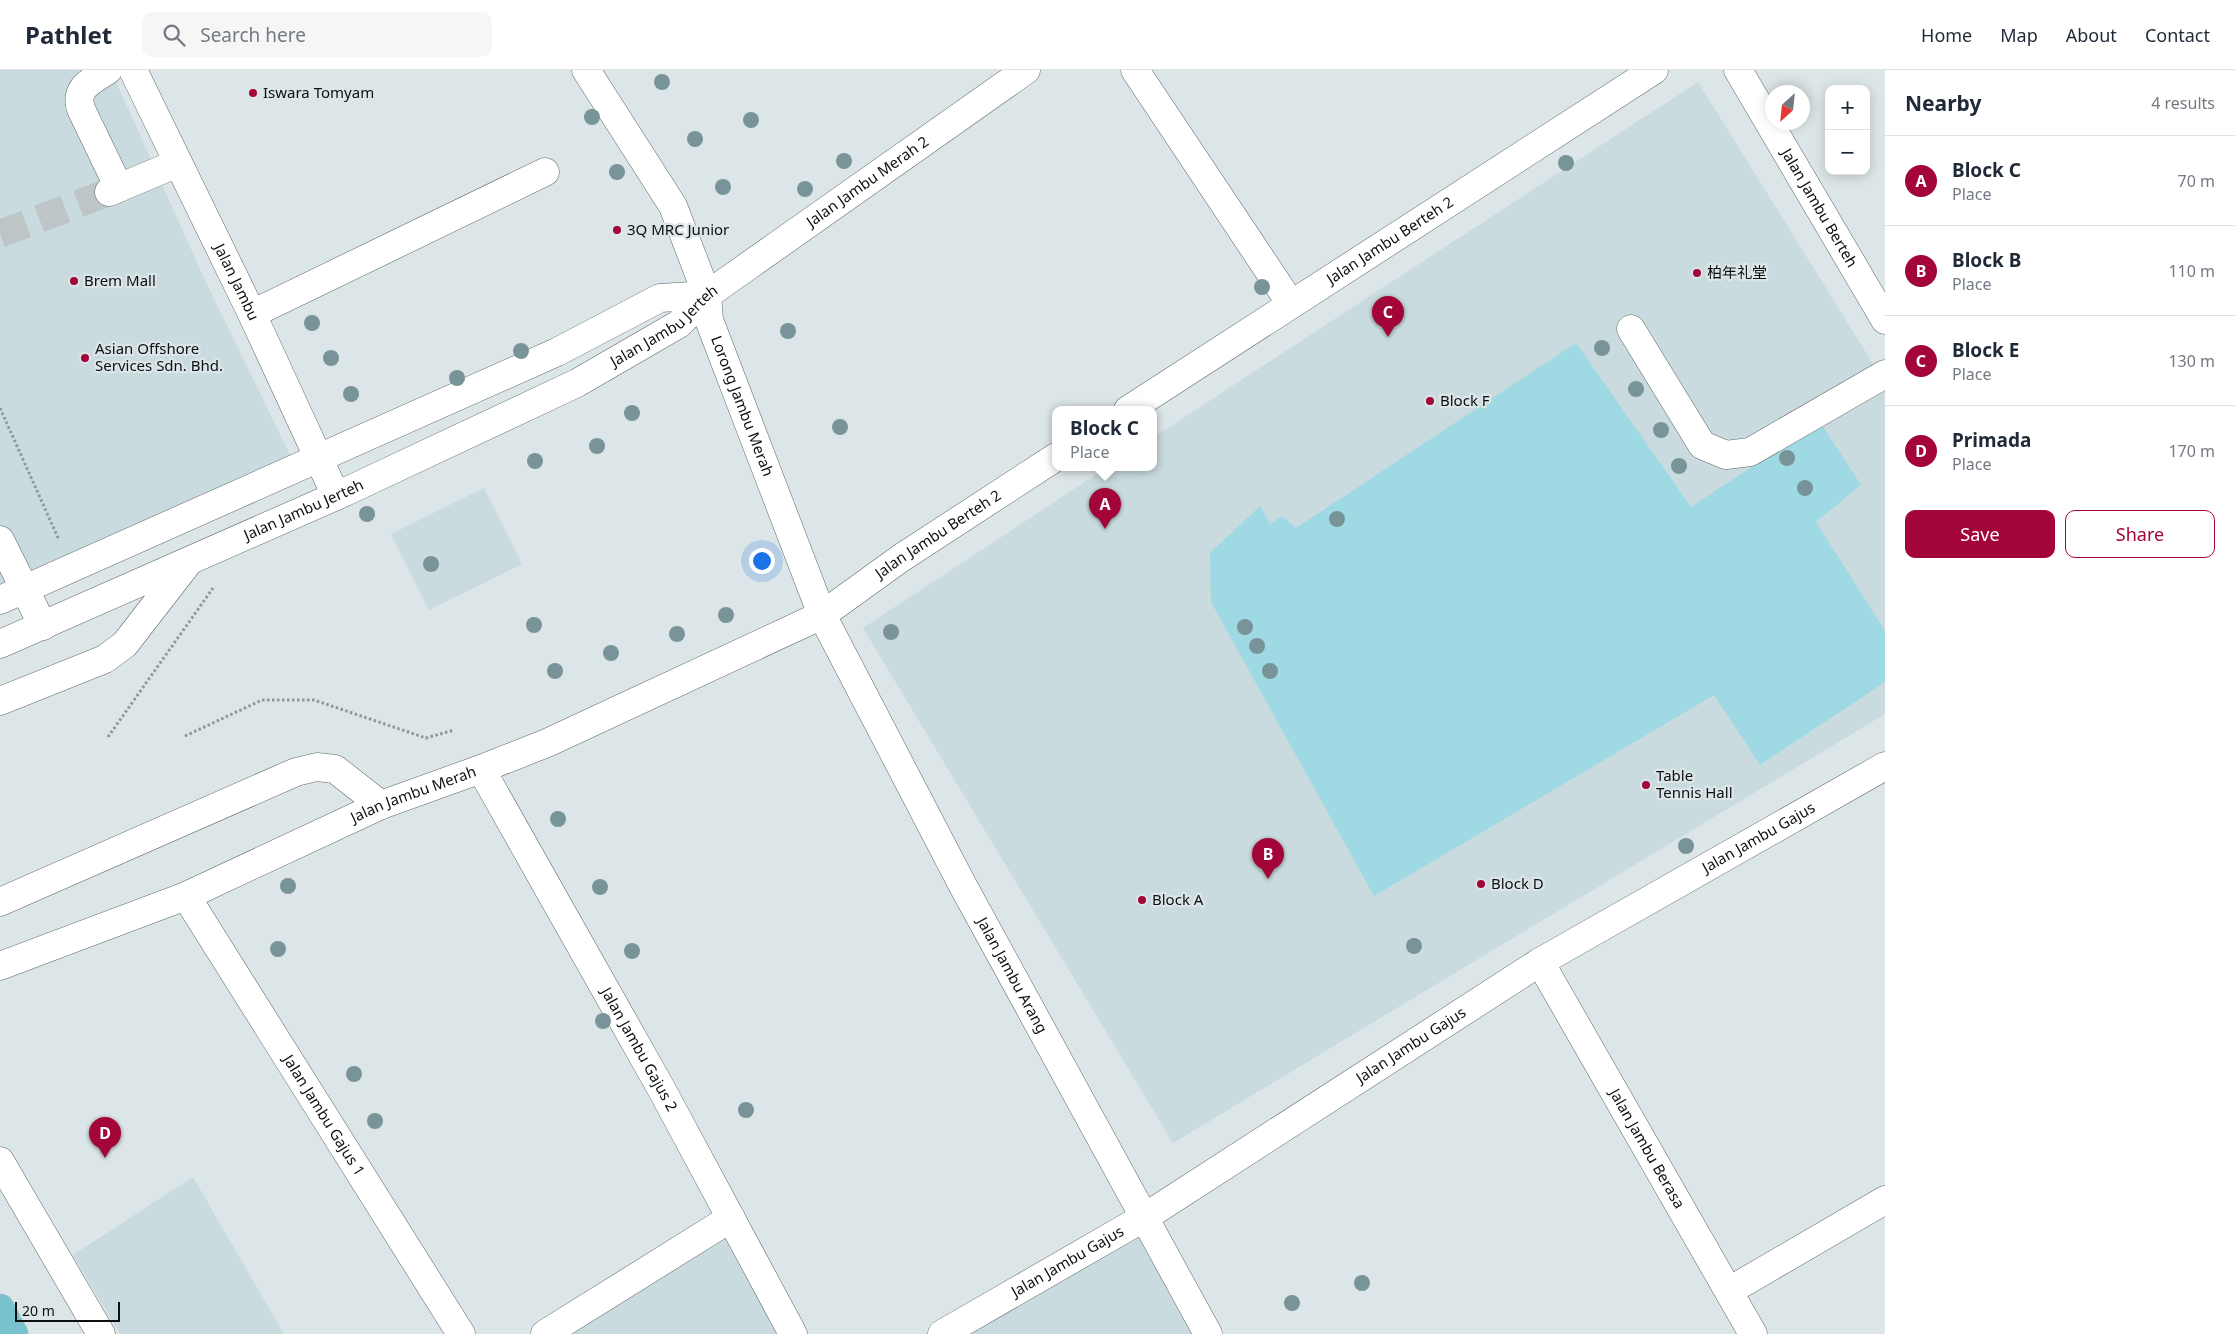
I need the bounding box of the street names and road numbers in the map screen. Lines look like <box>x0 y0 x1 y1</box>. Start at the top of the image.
street label: Jalan Jambu Merah 2 <box>800 131 932 232</box>
street label: Jalan Jambu Berteh <box>1776 143 1863 271</box>
street label: Jalan Jambu Berteh 2 <box>1321 191 1457 289</box>
street label: Jalan Jambu <box>209 238 265 323</box>
street label: Jalan Jambu Jerteh <box>605 280 721 372</box>
street label: Lorong Jambu Merah <box>707 333 779 479</box>
street label: Jalan Jambu Jerteh <box>239 474 366 545</box>
street label: Jalan Jambu Berteh 2 <box>869 485 1004 584</box>
street label: Jalan Jambu Merah <box>345 761 479 828</box>
street label: Jalan Jambu Gajus <box>1696 797 1818 878</box>
street label: Jalan Jambu Arang <box>972 911 1053 1036</box>
street label: Jalan Jambu Gajus 2 <box>596 982 683 1115</box>
street label: Jalan Jambu Gajus <box>1350 1002 1469 1088</box>
street label: Jalan Jambu Gajus 1 <box>278 1049 370 1179</box>
street label: Jalan Jambu Berasa <box>1604 1083 1690 1212</box>
street label: Jalan Jambu Gajus <box>1006 1220 1127 1302</box>

